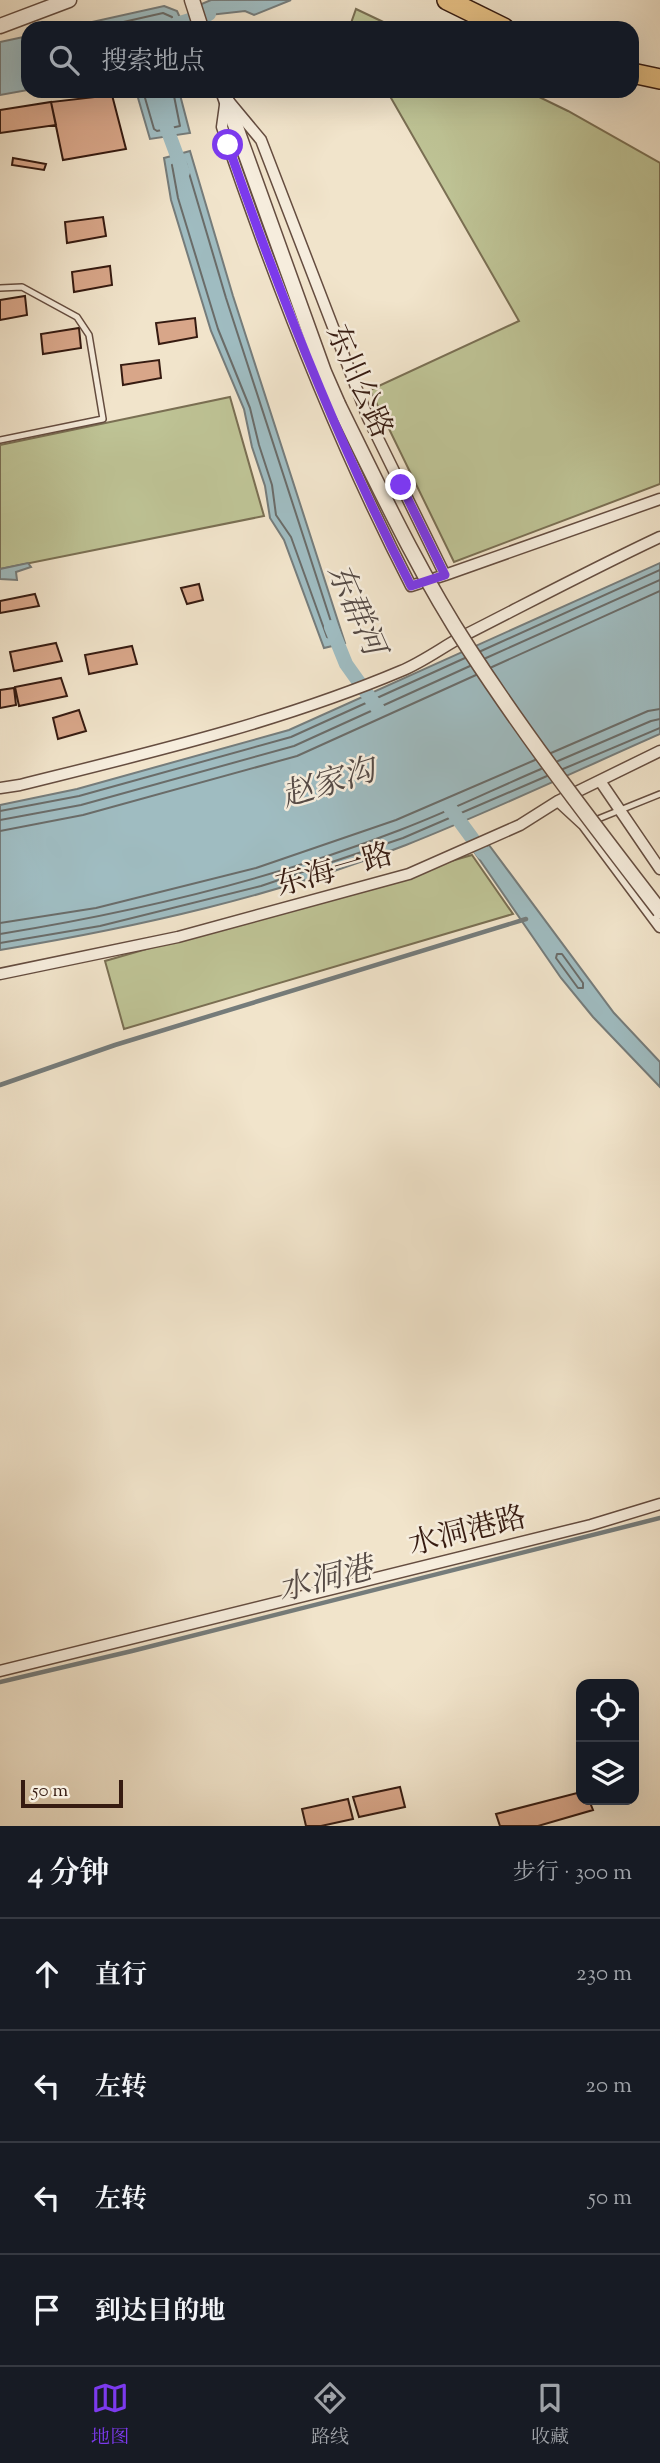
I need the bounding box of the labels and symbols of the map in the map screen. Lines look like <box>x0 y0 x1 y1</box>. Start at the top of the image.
route start <box>212 129 243 160</box>
street label: 东川公路 <box>314 318 402 446</box>
route end <box>385 469 416 500</box>
water label: 东群河 <box>314 557 397 668</box>
water label: 赵家沟 <box>276 747 386 821</box>
street label: 东海一路 <box>271 834 398 909</box>
street label: 水洞港路 <box>404 1497 531 1568</box>
water label: 水洞港 <box>274 1546 382 1615</box>
scale bar <box>21 1777 122 1809</box>

